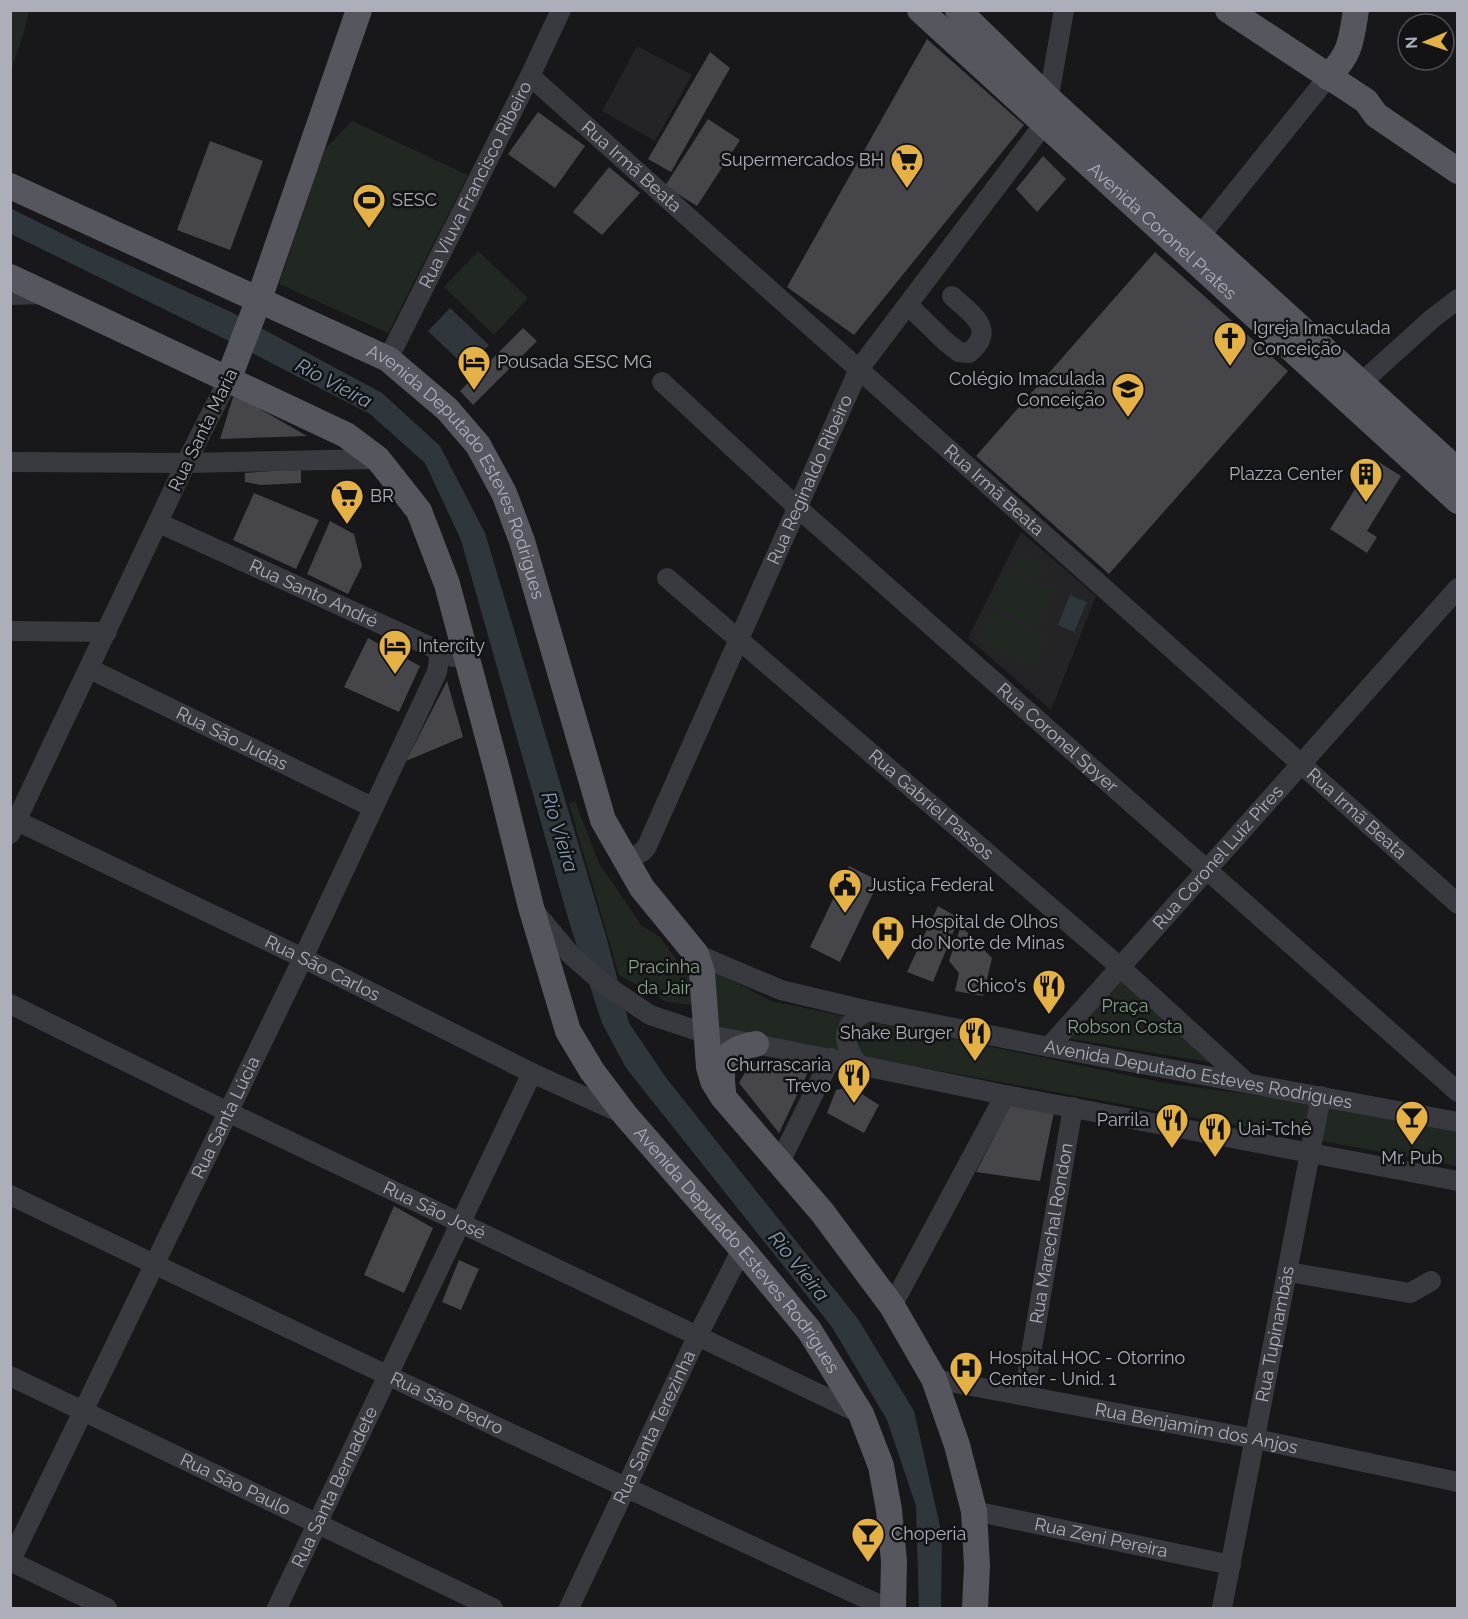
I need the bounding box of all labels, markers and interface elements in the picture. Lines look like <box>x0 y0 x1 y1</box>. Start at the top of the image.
north arrow <box>1396 12 1456 72</box>
text: N <box>1402 36 1421 49</box>
street label: Rua Viuva Francisco Ribeiro <box>414 77 536 291</box>
street label: Rua Irmã Beata <box>578 116 686 216</box>
supermarket icon: Supermercados BH <box>889 142 925 189</box>
place label: Supermercados BH <box>721 149 884 170</box>
street label: Avenida Coronel Prates <box>1084 158 1241 304</box>
sports icon: SESC <box>351 182 387 229</box>
place label: SESC <box>392 189 437 210</box>
place label: Igreja Imaculada Conceição <box>1253 317 1391 359</box>
church icon: Igreja Imaculada Conceição <box>1212 320 1248 367</box>
street label: Avenida Deputado Esteves Rodrigues <box>364 340 549 602</box>
hotel icon: Pousada SESC MG <box>456 344 492 391</box>
place label: Pousada SESC MG <box>497 351 652 372</box>
water label: Rio Vieira <box>292 353 376 413</box>
street label: Rua Santa Maria <box>164 365 241 495</box>
place label: Colégio Imaculada Conceição <box>949 368 1105 410</box>
school or university icon: Colégio Imaculada Conceição <box>1110 371 1146 418</box>
street label: Rua Reginaldo Ribeiro <box>763 391 856 568</box>
street label: Rua Irmã Beata <box>940 440 1049 540</box>
building icon: Plazza Center <box>1348 456 1384 503</box>
place label: Plazza Center <box>1229 463 1344 484</box>
supermarket icon: BR <box>329 478 365 525</box>
place label: BR <box>370 485 394 506</box>
street label: Rua Santo André <box>246 555 382 632</box>
hotel icon: Intercity <box>377 628 413 675</box>
place label: Intercity <box>418 635 485 656</box>
street label: Rua Coronel Spyer <box>993 678 1123 797</box>
street label: Rua São Judas <box>173 702 292 774</box>
street label: Rua Gabriel Passos <box>865 745 998 864</box>
street label: Rua Irmã Beata <box>1303 763 1411 863</box>
street label: Rua Coronel Luiz Pires <box>1148 781 1287 933</box>
water label: Rio Vieira <box>536 789 584 875</box>
public building icon: Justiça Federal <box>827 867 863 914</box>
place label: Justiça Federal <box>868 874 994 895</box>
place label: Hospital de Olhos do Norte de Minas <box>911 911 1065 953</box>
hospital icon: Hospital de Olhos do Norte de Minas <box>870 914 906 961</box>
street label: Rua São Carlos <box>262 930 384 1005</box>
park label: Pracinha da Jair <box>628 956 700 998</box>
restaurant icon: Chico's <box>1031 968 1067 1015</box>
place label: Chico's <box>967 975 1026 996</box>
park label: Praça Robson Costa <box>1067 995 1183 1037</box>
restaurant icon: Shake Burger <box>957 1015 993 1062</box>
place label: Shake Burger <box>840 1022 953 1043</box>
street label: Avenida Deputado Esteves Rodrigues <box>1042 1035 1354 1112</box>
street label: Rua Santa Lúcia <box>187 1053 264 1182</box>
place label: Churrascaria Trevo <box>727 1054 831 1096</box>
restaurant icon: Churrascaria Trevo <box>836 1057 872 1104</box>
bar icon: Mr. Pub <box>1394 1099 1430 1146</box>
restaurant icon: Parrila <box>1154 1102 1190 1149</box>
place label: Parrila <box>1097 1109 1149 1130</box>
restaurant icon: Uai-Tchê <box>1197 1111 1233 1158</box>
place label: Uai-Tchê <box>1238 1118 1312 1139</box>
street label: Avenida Deputado Esteves Rodrigues <box>630 1122 844 1377</box>
street label: Rua Marechal Rondon <box>1025 1141 1077 1325</box>
place label: Mr. Pub <box>1381 1147 1443 1168</box>
street label: Rua São José <box>380 1177 490 1244</box>
water label: Rio Vieira <box>764 1226 835 1306</box>
street label: Rua Tupinambás <box>1251 1264 1298 1404</box>
street label: Rua Santa Terezinha <box>609 1347 699 1507</box>
place label: Hospital HOC - Otorrino Center - Unid. 1 <box>989 1347 1185 1389</box>
hospital icon: Hospital HOC - Otorrino Center - Unid. 1 <box>948 1350 984 1397</box>
street label: Rua São Pedro <box>387 1367 507 1439</box>
street label: Rua Benjamim dos Anjos <box>1093 1398 1300 1458</box>
street label: Rua Santa Bernadete <box>287 1403 382 1571</box>
street label: Rua São Paulo <box>177 1448 294 1519</box>
street label: Rua Zeni Pereira <box>1033 1513 1170 1561</box>
bar icon: Choperia <box>850 1516 886 1563</box>
place label: Choperia <box>891 1523 966 1544</box>

